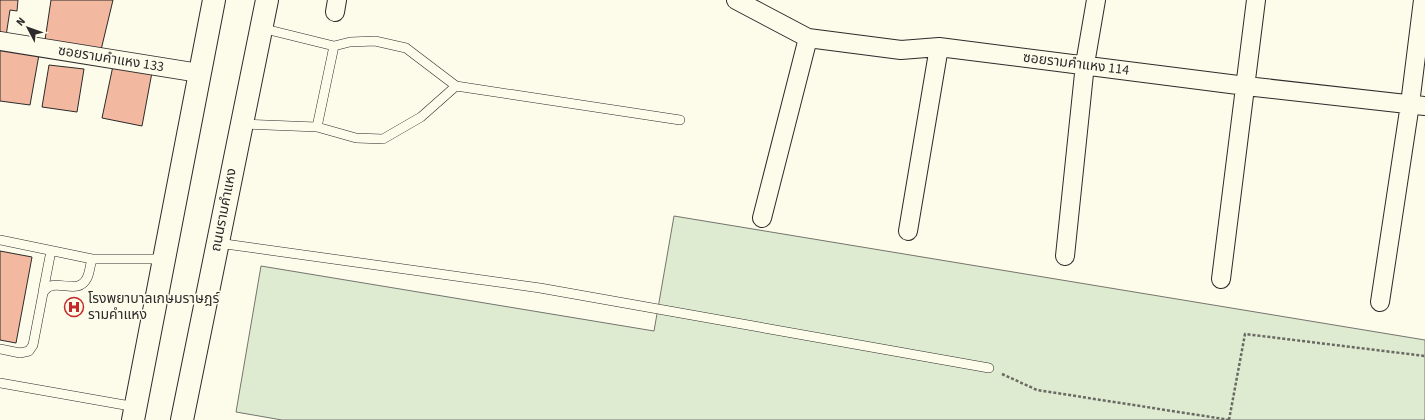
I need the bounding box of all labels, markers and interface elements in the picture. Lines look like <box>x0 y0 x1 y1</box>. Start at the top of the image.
north arrow <box>8 8 48 48</box>
text: N <box>13 14 29 29</box>
street label: ซอยรามคำแหง 133 <box>57 41 165 77</box>
street label: ซอยรามคำแหง 114 <box>1022 48 1130 80</box>
street label: ถนนรามคำแหง <box>206 167 242 253</box>
place label: โรงพยาบาลเกษมราษฎร์ รามคำแหง <box>88 289 220 325</box>
hospital icon: โรงพยาบาลเกษมราษฎร์ รามคำแหง <box>63 296 85 318</box>

